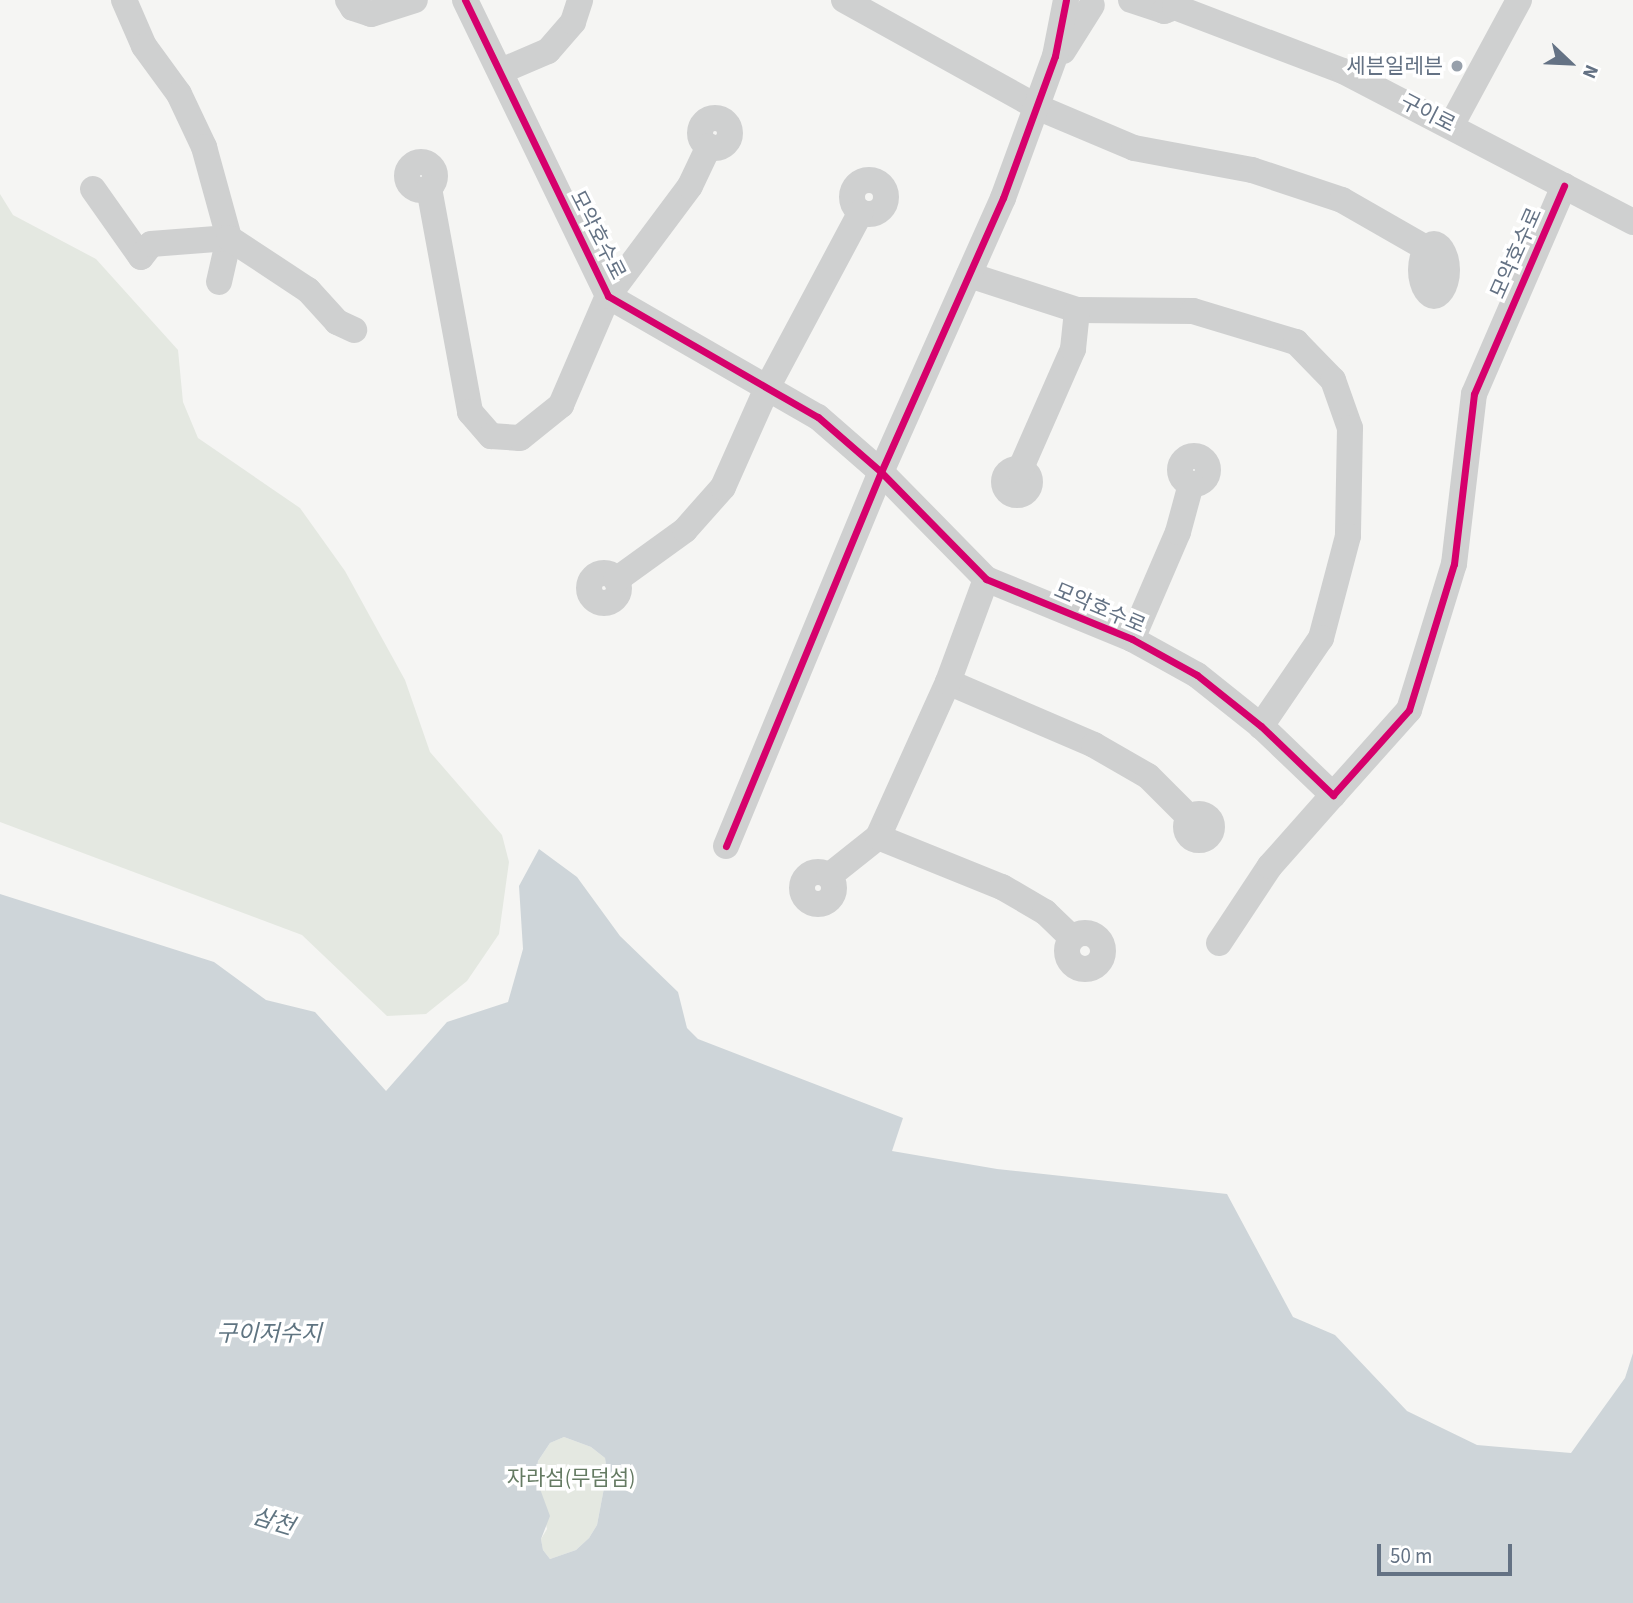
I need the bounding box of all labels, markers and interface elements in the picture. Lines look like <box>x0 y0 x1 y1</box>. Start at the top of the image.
north arrow <box>1535 28 1605 98</box>
place label: 세븐일레븐 <box>1346 53 1443 79</box>
marker: 세븐일레븐 <box>1449 58 1465 74</box>
text: N <box>1575 60 1605 82</box>
street label: 구이로 <box>1396 89 1460 137</box>
street label: 모악호수로 <box>565 186 631 284</box>
street label: 모악호수로 <box>1485 204 1547 302</box>
street label: 모악호수로 <box>1051 578 1149 638</box>
water label: 구이저수지 <box>216 1320 322 1348</box>
park label: 자라섬(무덤섬) <box>507 1465 635 1491</box>
water label: 삼천 <box>249 1503 297 1541</box>
scale bar <box>1381 1530 1516 1574</box>
text: 50 m <box>1390 1541 1432 1571</box>

